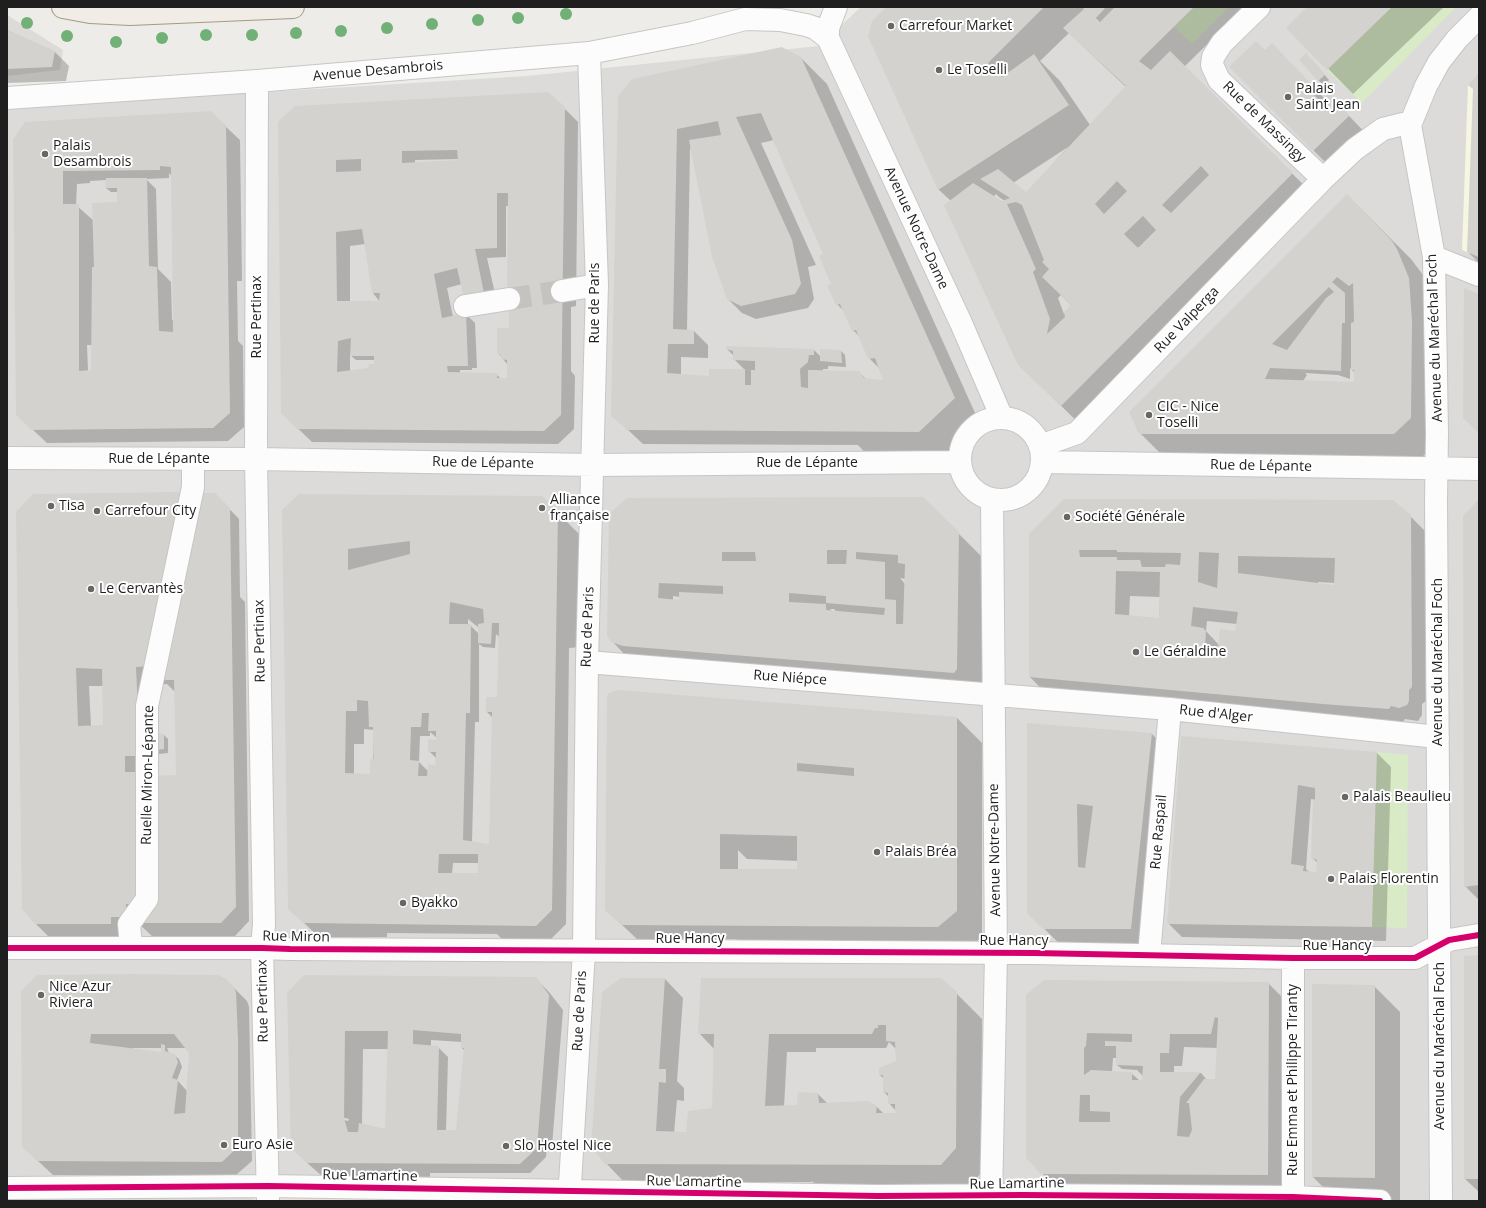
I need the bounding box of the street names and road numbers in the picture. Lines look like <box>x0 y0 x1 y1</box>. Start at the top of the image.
street label: Avenue Desambrois <box>312 57 444 85</box>
street label: Rue de Massingy <box>1219 78 1309 166</box>
street label: Avenue Notre-Dame <box>880 164 952 292</box>
street label: Avenue du Maréchal Foch <box>1424 254 1446 422</box>
street label: Rue de Paris <box>587 263 603 343</box>
street label: Rue Pertinax <box>249 276 265 358</box>
street label: Rue Valperga <box>1151 283 1223 357</box>
street label: Rue de Lépante <box>108 451 210 467</box>
street label: Rue de Lépante <box>432 454 534 472</box>
street label: Rue de Lépante <box>756 455 858 471</box>
street label: Rue de Lépante <box>1210 457 1312 475</box>
street label: Avenue du Maréchal Foch <box>1430 578 1446 746</box>
street label: Rue de Paris <box>578 586 598 668</box>
street label: Rue Pertinax <box>251 599 269 683</box>
street label: Rue Niépce <box>753 667 827 689</box>
street label: Rue d'Alger <box>1178 702 1254 726</box>
street label: Ruelle Miron-Lépante <box>138 705 158 845</box>
street label: Avenue Notre-Dame <box>985 783 1005 917</box>
street label: Rue Raspail <box>1147 794 1171 870</box>
street label: Rue Miron <box>262 928 330 946</box>
street label: Rue Hancy <box>655 931 725 947</box>
street label: Rue Hancy <box>979 933 1049 949</box>
street label: Rue Hancy <box>1302 938 1372 954</box>
street label: Rue Pertinax <box>254 959 272 1043</box>
street label: Avenue du Maréchal Foch <box>1432 962 1448 1130</box>
street label: Rue de Paris <box>569 970 591 1052</box>
street label: Rue Emma et Philippe Tiranty <box>1285 984 1301 1176</box>
street label: Rue Lamartine <box>322 1167 418 1185</box>
street label: Rue Lamartine <box>646 1173 742 1191</box>
street label: Rue Lamartine <box>969 1175 1065 1193</box>

